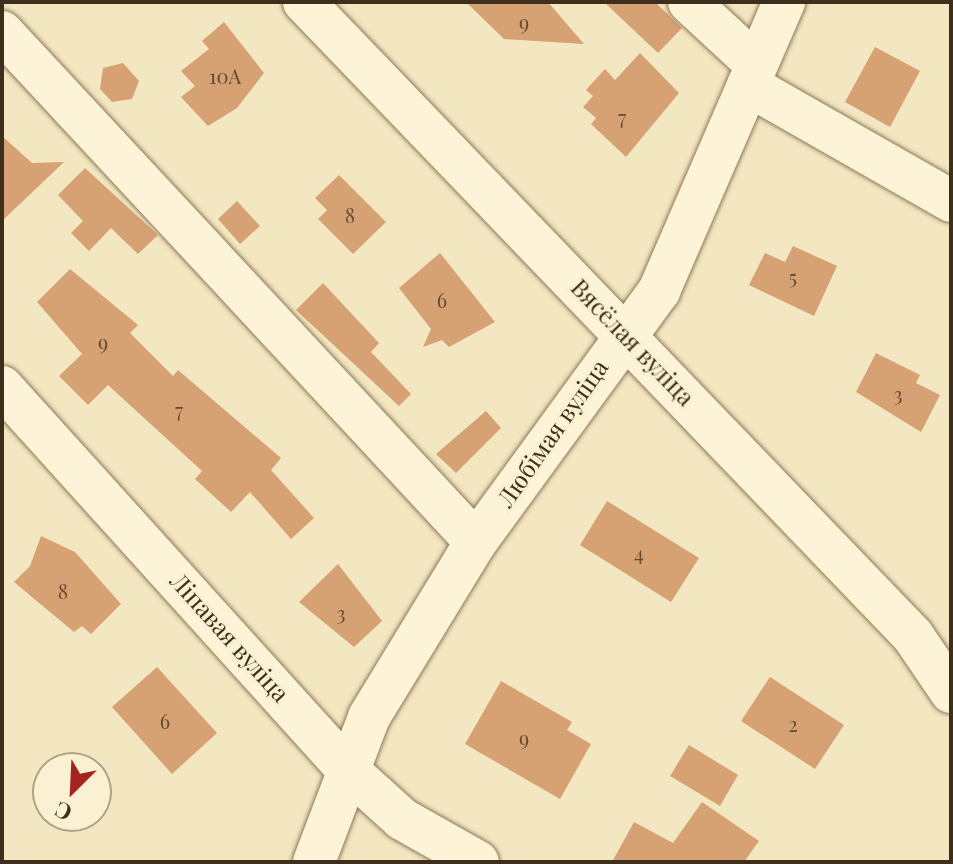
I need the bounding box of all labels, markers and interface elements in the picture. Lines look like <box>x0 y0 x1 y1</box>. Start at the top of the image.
house number: 9 <box>519 9 529 33</box>
house number: 10А <box>209 63 241 87</box>
house number: 7 <box>618 104 626 128</box>
house number: 8 <box>345 202 355 226</box>
house number: 5 <box>789 264 797 288</box>
street label: Вясёлая вуліца <box>565 273 701 411</box>
house number: 6 <box>437 287 447 311</box>
house number: 9 <box>98 329 108 353</box>
street label: Любімая вуліца <box>490 354 614 512</box>
house number: 3 <box>893 381 903 405</box>
house number: 7 <box>175 397 183 421</box>
house number: 4 <box>634 540 644 564</box>
street label: Ліпавая вуліца <box>165 567 295 707</box>
house number: 8 <box>58 578 68 602</box>
house number: 3 <box>336 600 346 624</box>
house number: 6 <box>160 708 170 732</box>
house number: 2 <box>788 711 798 735</box>
house number: 9 <box>519 725 529 749</box>
north arrow <box>32 752 112 832</box>
text: С <box>50 795 76 829</box>

